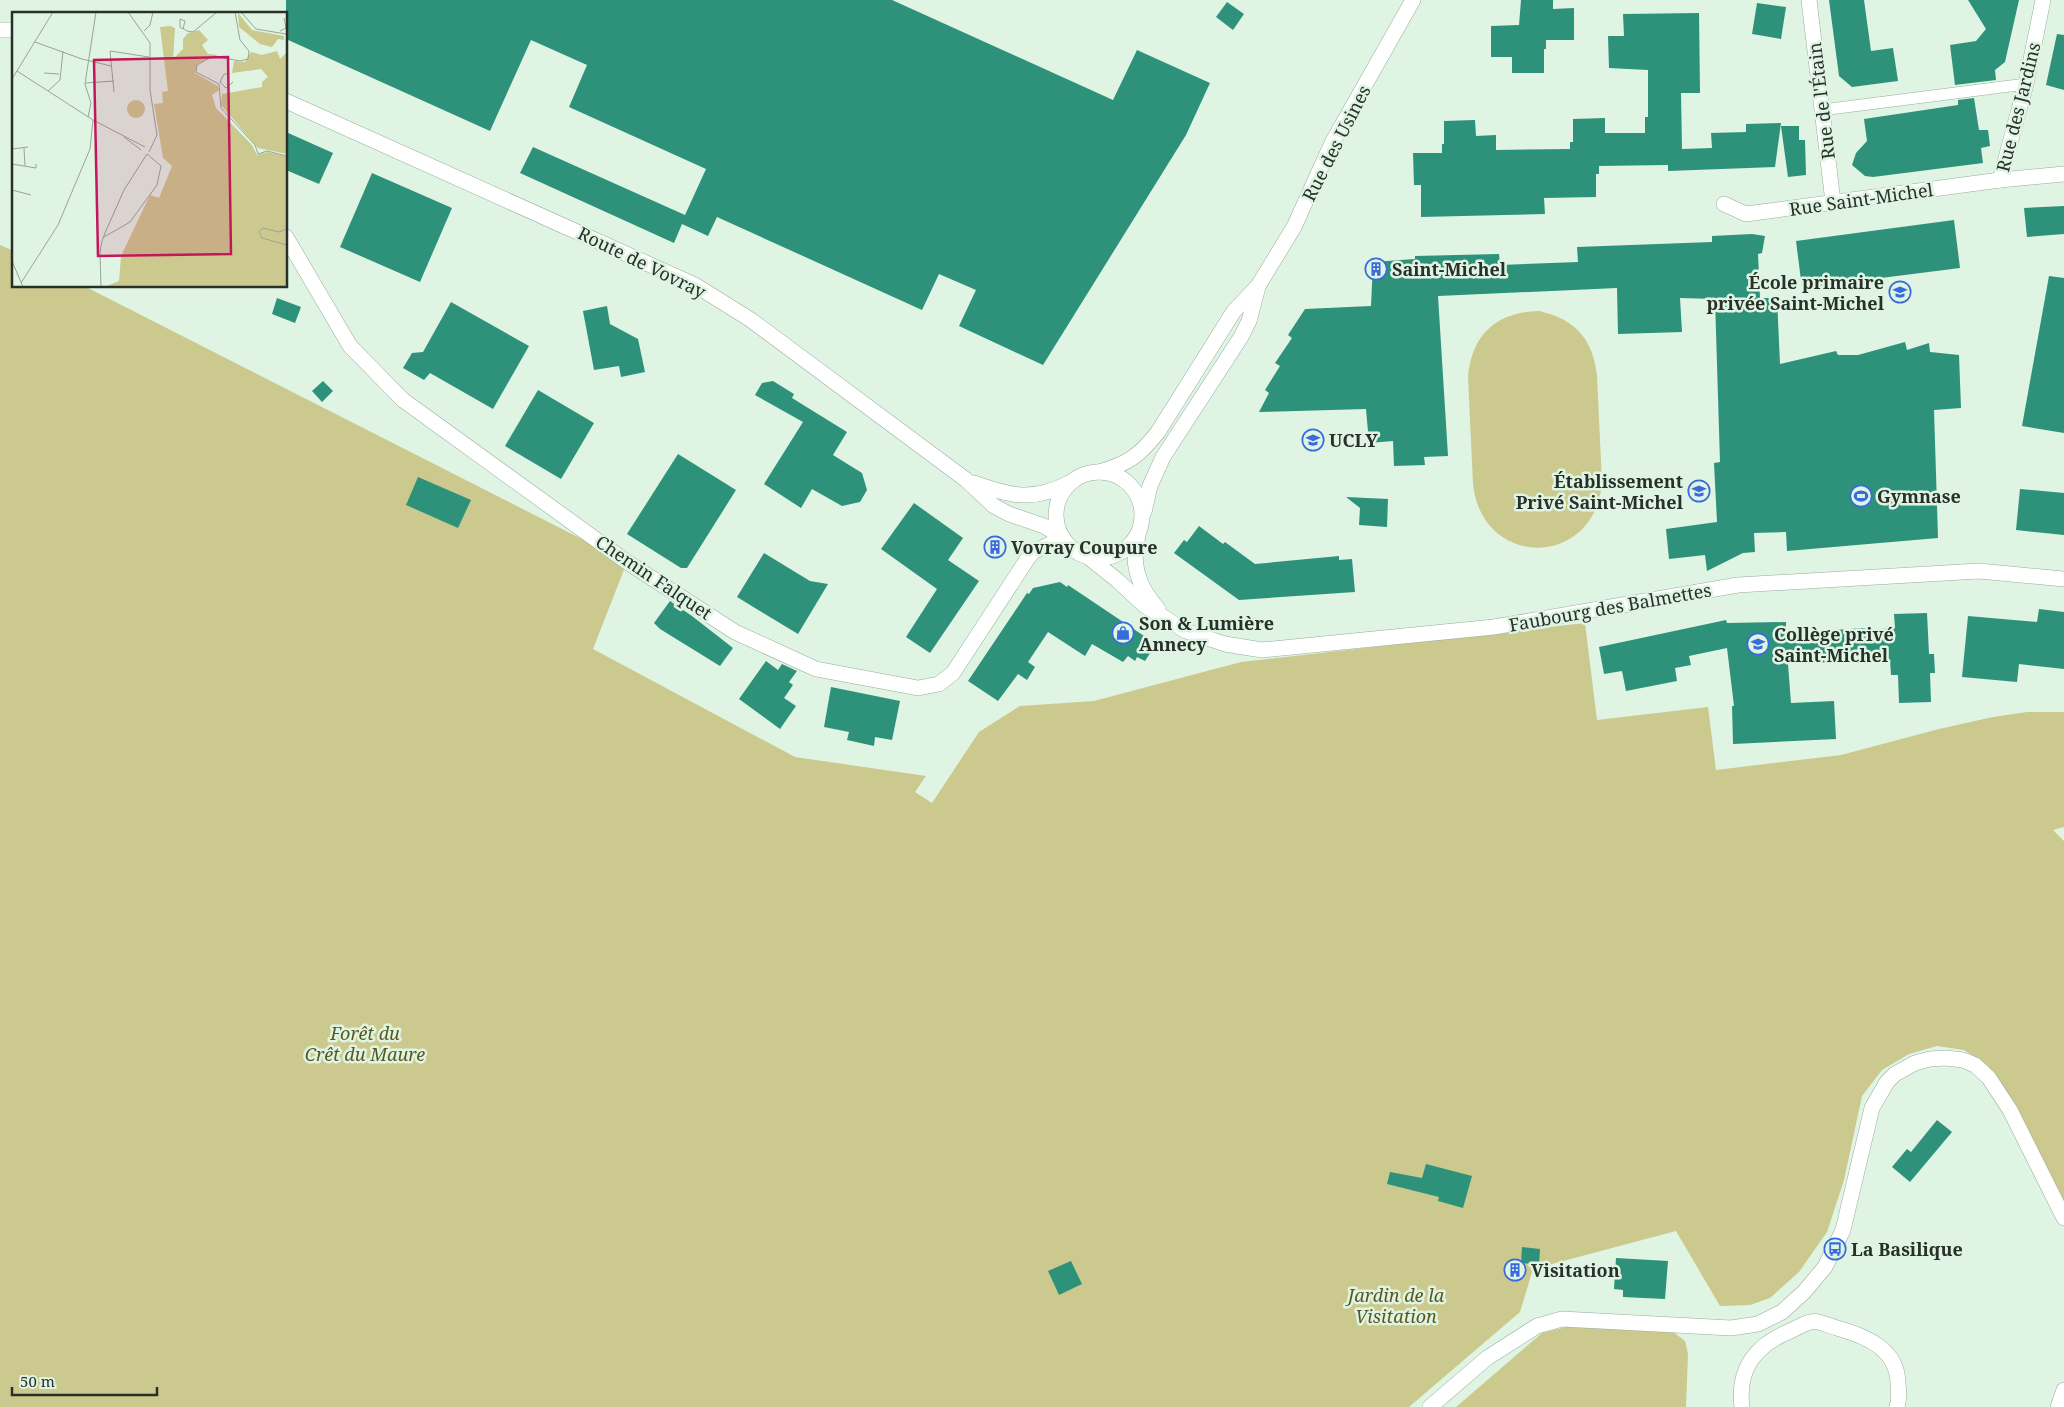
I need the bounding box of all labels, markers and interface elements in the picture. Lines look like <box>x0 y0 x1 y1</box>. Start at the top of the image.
inset map <box>12 12 288 288</box>
street label: Rue des Jardins <box>1990 40 2046 174</box>
street label: Rue de l'Étain <box>1802 41 1840 161</box>
street label: Rue des Usines <box>1296 81 1376 205</box>
street label: Rue Saint-Michel <box>1788 177 1935 221</box>
street label: Route de Vovray <box>574 221 711 304</box>
building icon: Saint-Michel <box>1364 257 1388 281</box>
place label: Saint-Michel <box>1392 257 1507 281</box>
place label: École primaire privée Saint-Michel <box>1706 270 1885 315</box>
school or university icon: École primaire privée Saint-Michel <box>1888 280 1912 304</box>
school or university icon: UCLY <box>1301 428 1325 452</box>
place label: UCLY <box>1329 428 1378 452</box>
place label: Établissement Privé Saint-Michel <box>1516 469 1684 514</box>
school or university icon: Établissement Privé Saint-Michel <box>1687 479 1711 503</box>
sports icon: Gymnase <box>1849 484 1873 508</box>
place label: Gymnase <box>1877 484 1961 508</box>
street label: Chemin Falquet <box>591 529 717 625</box>
building icon: Vovray Coupure <box>983 535 1007 559</box>
place label: Vovray Coupure <box>1011 535 1157 559</box>
street label: Faubourg des Balmettes <box>1507 577 1713 637</box>
place label: Son & Lumière Annecy <box>1139 611 1274 656</box>
shop icon: Son & Lumière Annecy <box>1111 621 1135 645</box>
place label: Collège privé Saint-Michel <box>1774 622 1894 667</box>
school or university icon: Collège privé Saint-Michel <box>1746 632 1770 656</box>
park label: Forêt du Crêt du Maure <box>305 1021 425 1066</box>
bus stop icon: La Basilique <box>1823 1237 1847 1261</box>
place label: La Basilique <box>1851 1237 1963 1261</box>
building icon: Visitation <box>1503 1258 1527 1282</box>
place label: Visitation <box>1531 1258 1620 1282</box>
park label: Jardin de la Visitation <box>1345 1283 1445 1328</box>
scale bar <box>12 1364 158 1396</box>
text: 50 m <box>20 1371 55 1391</box>

